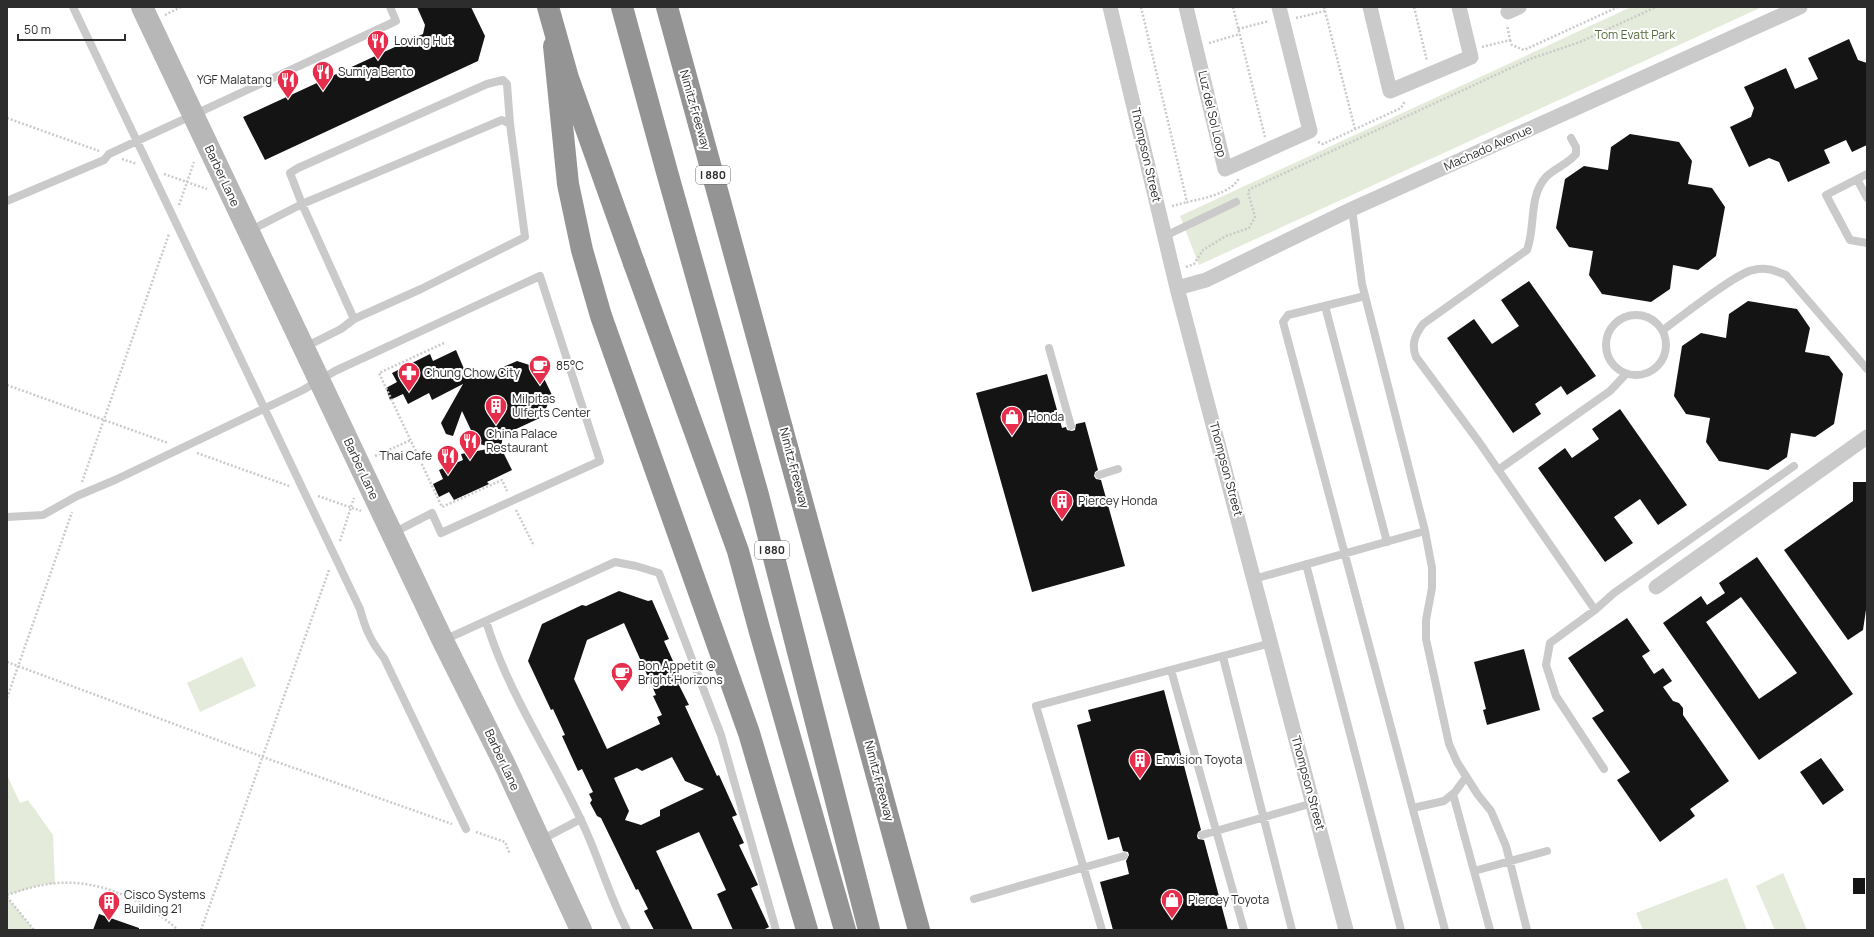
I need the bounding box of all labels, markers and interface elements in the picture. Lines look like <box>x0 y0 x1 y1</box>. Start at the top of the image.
scale bar <box>18 16 125 42</box>
text: 50 m <box>24 21 51 38</box>
park label: Tom Evatt Park <box>1595 26 1676 43</box>
restaurant icon: Loving Hut <box>365 28 391 61</box>
place label: Loving Hut <box>394 32 453 49</box>
restaurant icon: Sumiya Bento <box>310 59 336 92</box>
place label: Sumiya Bento <box>338 63 414 80</box>
restaurant icon: YGF Malatang <box>275 67 301 100</box>
street label: Nimitz Freeway <box>676 68 715 153</box>
street label: Luz del Sol Loop <box>1194 69 1231 159</box>
place label: YGF Malatang <box>197 71 272 88</box>
street label: Thompson Street <box>1127 106 1166 204</box>
street label: Machado Avenue <box>1441 120 1535 175</box>
street label: Barber Lane <box>201 142 244 209</box>
road number: I 880 <box>696 166 730 184</box>
cafe icon: 85°C <box>527 353 553 386</box>
place label: 85°C <box>556 357 584 374</box>
pharmacy icon: Chung Chow City <box>396 360 422 393</box>
place label: Chung Chow City <box>424 364 521 381</box>
place label: Milpitas Ulferts Center <box>512 390 591 421</box>
building icon: Milpitas Ulferts Center <box>483 393 509 426</box>
shop icon: Honda <box>999 404 1025 437</box>
place label: Honda <box>1028 408 1064 425</box>
street label: Thompson Street <box>1206 420 1247 518</box>
place label: China Palace Restaurant <box>486 425 557 456</box>
street label: Nimitz Freeway <box>776 426 814 511</box>
restaurant icon: China Palace Restaurant <box>457 428 483 461</box>
street label: Barber Lane <box>340 435 383 502</box>
restaurant icon: Thai Cafe <box>435 443 461 476</box>
place label: Thai Cafe <box>380 447 432 464</box>
building icon: Piercey Honda <box>1049 488 1075 521</box>
place label: Piercey Honda <box>1078 492 1158 509</box>
road number: I 880 <box>755 541 789 559</box>
place label: Bon Appetit @ Bright Horizons <box>638 657 723 688</box>
cafe icon: Bon Appetit @ Bright Horizons <box>609 660 635 693</box>
street label: Barber Lane <box>481 726 524 793</box>
street label: Thompson Street <box>1288 734 1329 832</box>
street label: Nimitz Freeway <box>861 739 899 824</box>
building icon: Envision Toyota <box>1127 747 1153 780</box>
place label: Envision Toyota <box>1156 751 1242 768</box>
place label: Cisco Systems Building 21 <box>124 886 205 917</box>
shop icon: Piercey Toyota <box>1159 887 1185 920</box>
building icon: Cisco Systems Building 21 <box>96 889 122 922</box>
place label: Piercey Toyota <box>1188 891 1269 908</box>

